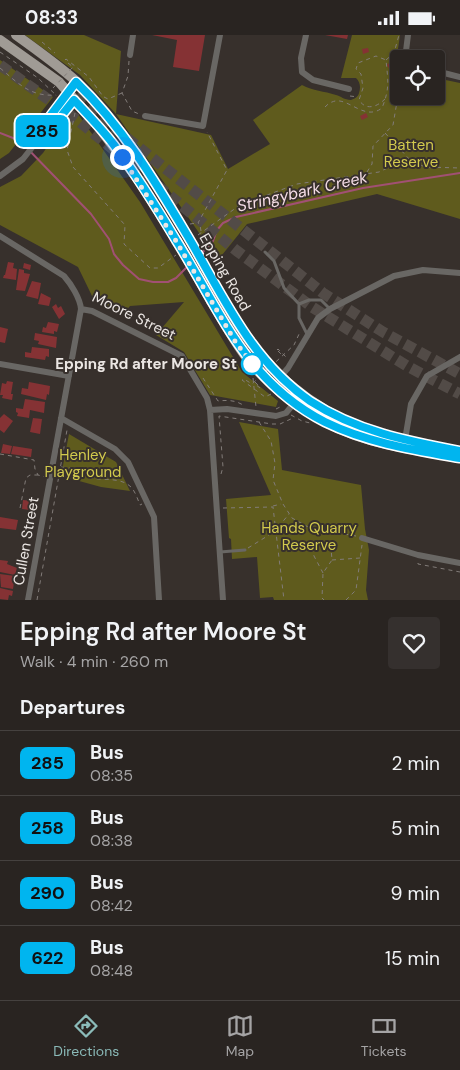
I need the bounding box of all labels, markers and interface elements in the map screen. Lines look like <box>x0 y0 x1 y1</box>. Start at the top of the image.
text: 08:33 <box>25 5 78 30</box>
map controls <box>390 50 445 105</box>
button: locate <box>390 50 445 105</box>
line badge: 285 <box>13 115 71 147</box>
text: 285 <box>26 119 58 143</box>
park label: Batten Reserve <box>384 135 438 172</box>
your location <box>110 145 135 170</box>
water label: Stringybark Creek <box>235 166 370 217</box>
street label: Epping Road <box>195 229 255 315</box>
street label: Moore Street <box>89 287 179 345</box>
marker: Epping Rd after Moore St <box>241 353 263 375</box>
place label: Epping Rd after Moore St <box>55 354 237 374</box>
park label: Henley Playground <box>45 445 122 482</box>
street label: Cullen Street <box>8 495 44 587</box>
park label: Hands Quarry Reserve <box>261 518 358 555</box>
text: Epping Rd after Moore St <box>20 616 307 647</box>
button: heart <box>388 617 440 669</box>
text: Walk · 4 min · 260 m <box>20 651 168 672</box>
text: Departures <box>20 695 125 720</box>
text: Bus <box>90 740 124 765</box>
text: 285 <box>31 751 64 775</box>
text: 2 min <box>392 751 440 776</box>
text: 08:35 <box>90 765 133 786</box>
text: Bus <box>90 805 124 830</box>
text: 258 <box>31 816 64 840</box>
text: 5 min <box>391 816 440 841</box>
text: 08:38 <box>90 830 133 851</box>
text: Bus <box>90 870 124 895</box>
text: 290 <box>30 881 65 905</box>
text: 9 min <box>391 881 440 906</box>
text: 08:42 <box>90 895 133 916</box>
text: Bus <box>90 935 124 960</box>
text: 622 <box>32 946 64 970</box>
text: 15 min <box>385 946 440 971</box>
text: 08:48 <box>90 960 133 981</box>
tab: Directions <box>53 1012 119 1060</box>
tab: Map <box>226 1012 254 1060</box>
tab: Tickets <box>361 1012 407 1060</box>

